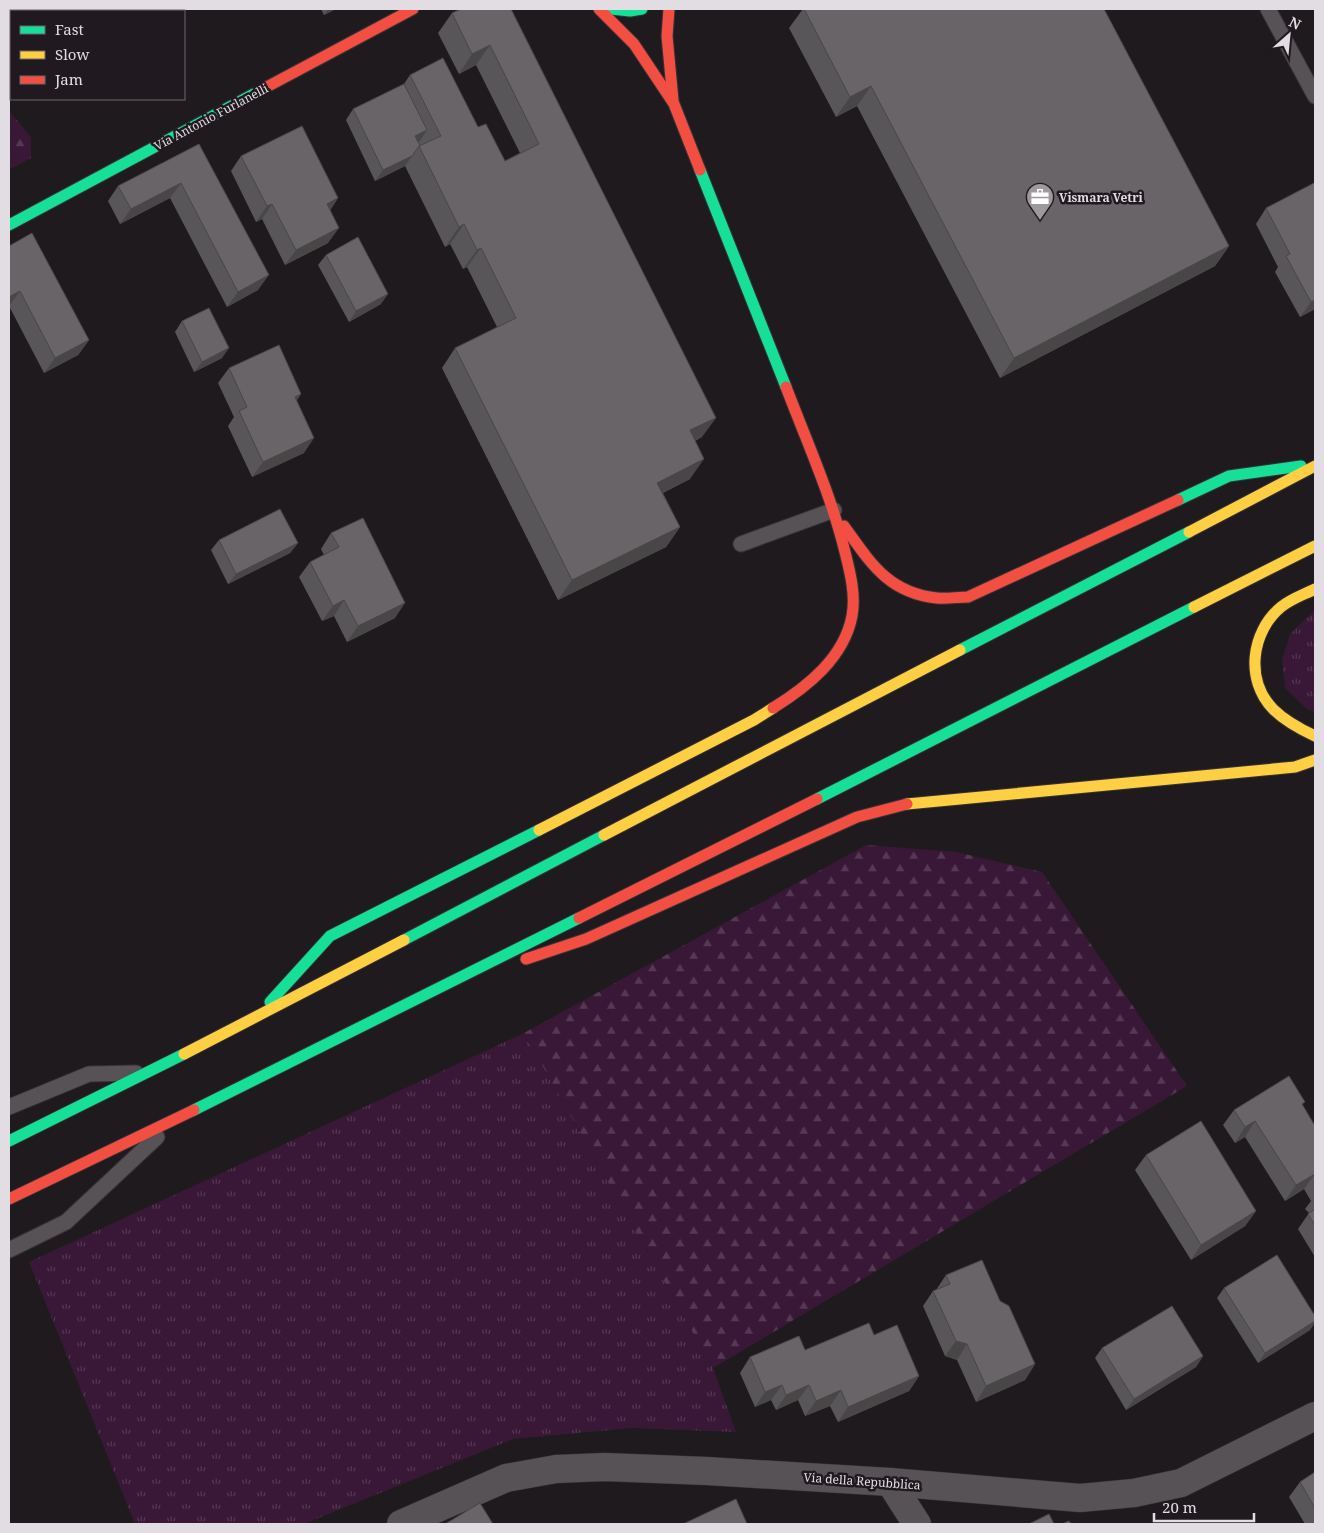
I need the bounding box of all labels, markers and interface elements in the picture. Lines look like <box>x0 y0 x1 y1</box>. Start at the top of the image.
legend <box>10 10 185 100</box>
north arrow <box>1264 10 1314 60</box>
text: N <box>1286 12 1304 34</box>
text: Fast <box>55 19 84 39</box>
text: Slow <box>55 44 89 64</box>
text: Jam <box>54 69 83 89</box>
street label: Via Antonio Furlanelli <box>151 80 271 154</box>
office icon: Vismara Vetri <box>1025 182 1055 221</box>
place label: Vismara Vetri <box>1059 189 1143 206</box>
street label: Via della Repubblica <box>803 1468 921 1494</box>
scale bar <box>1154 1490 1254 1522</box>
text: 20 m <box>1162 1497 1197 1517</box>

